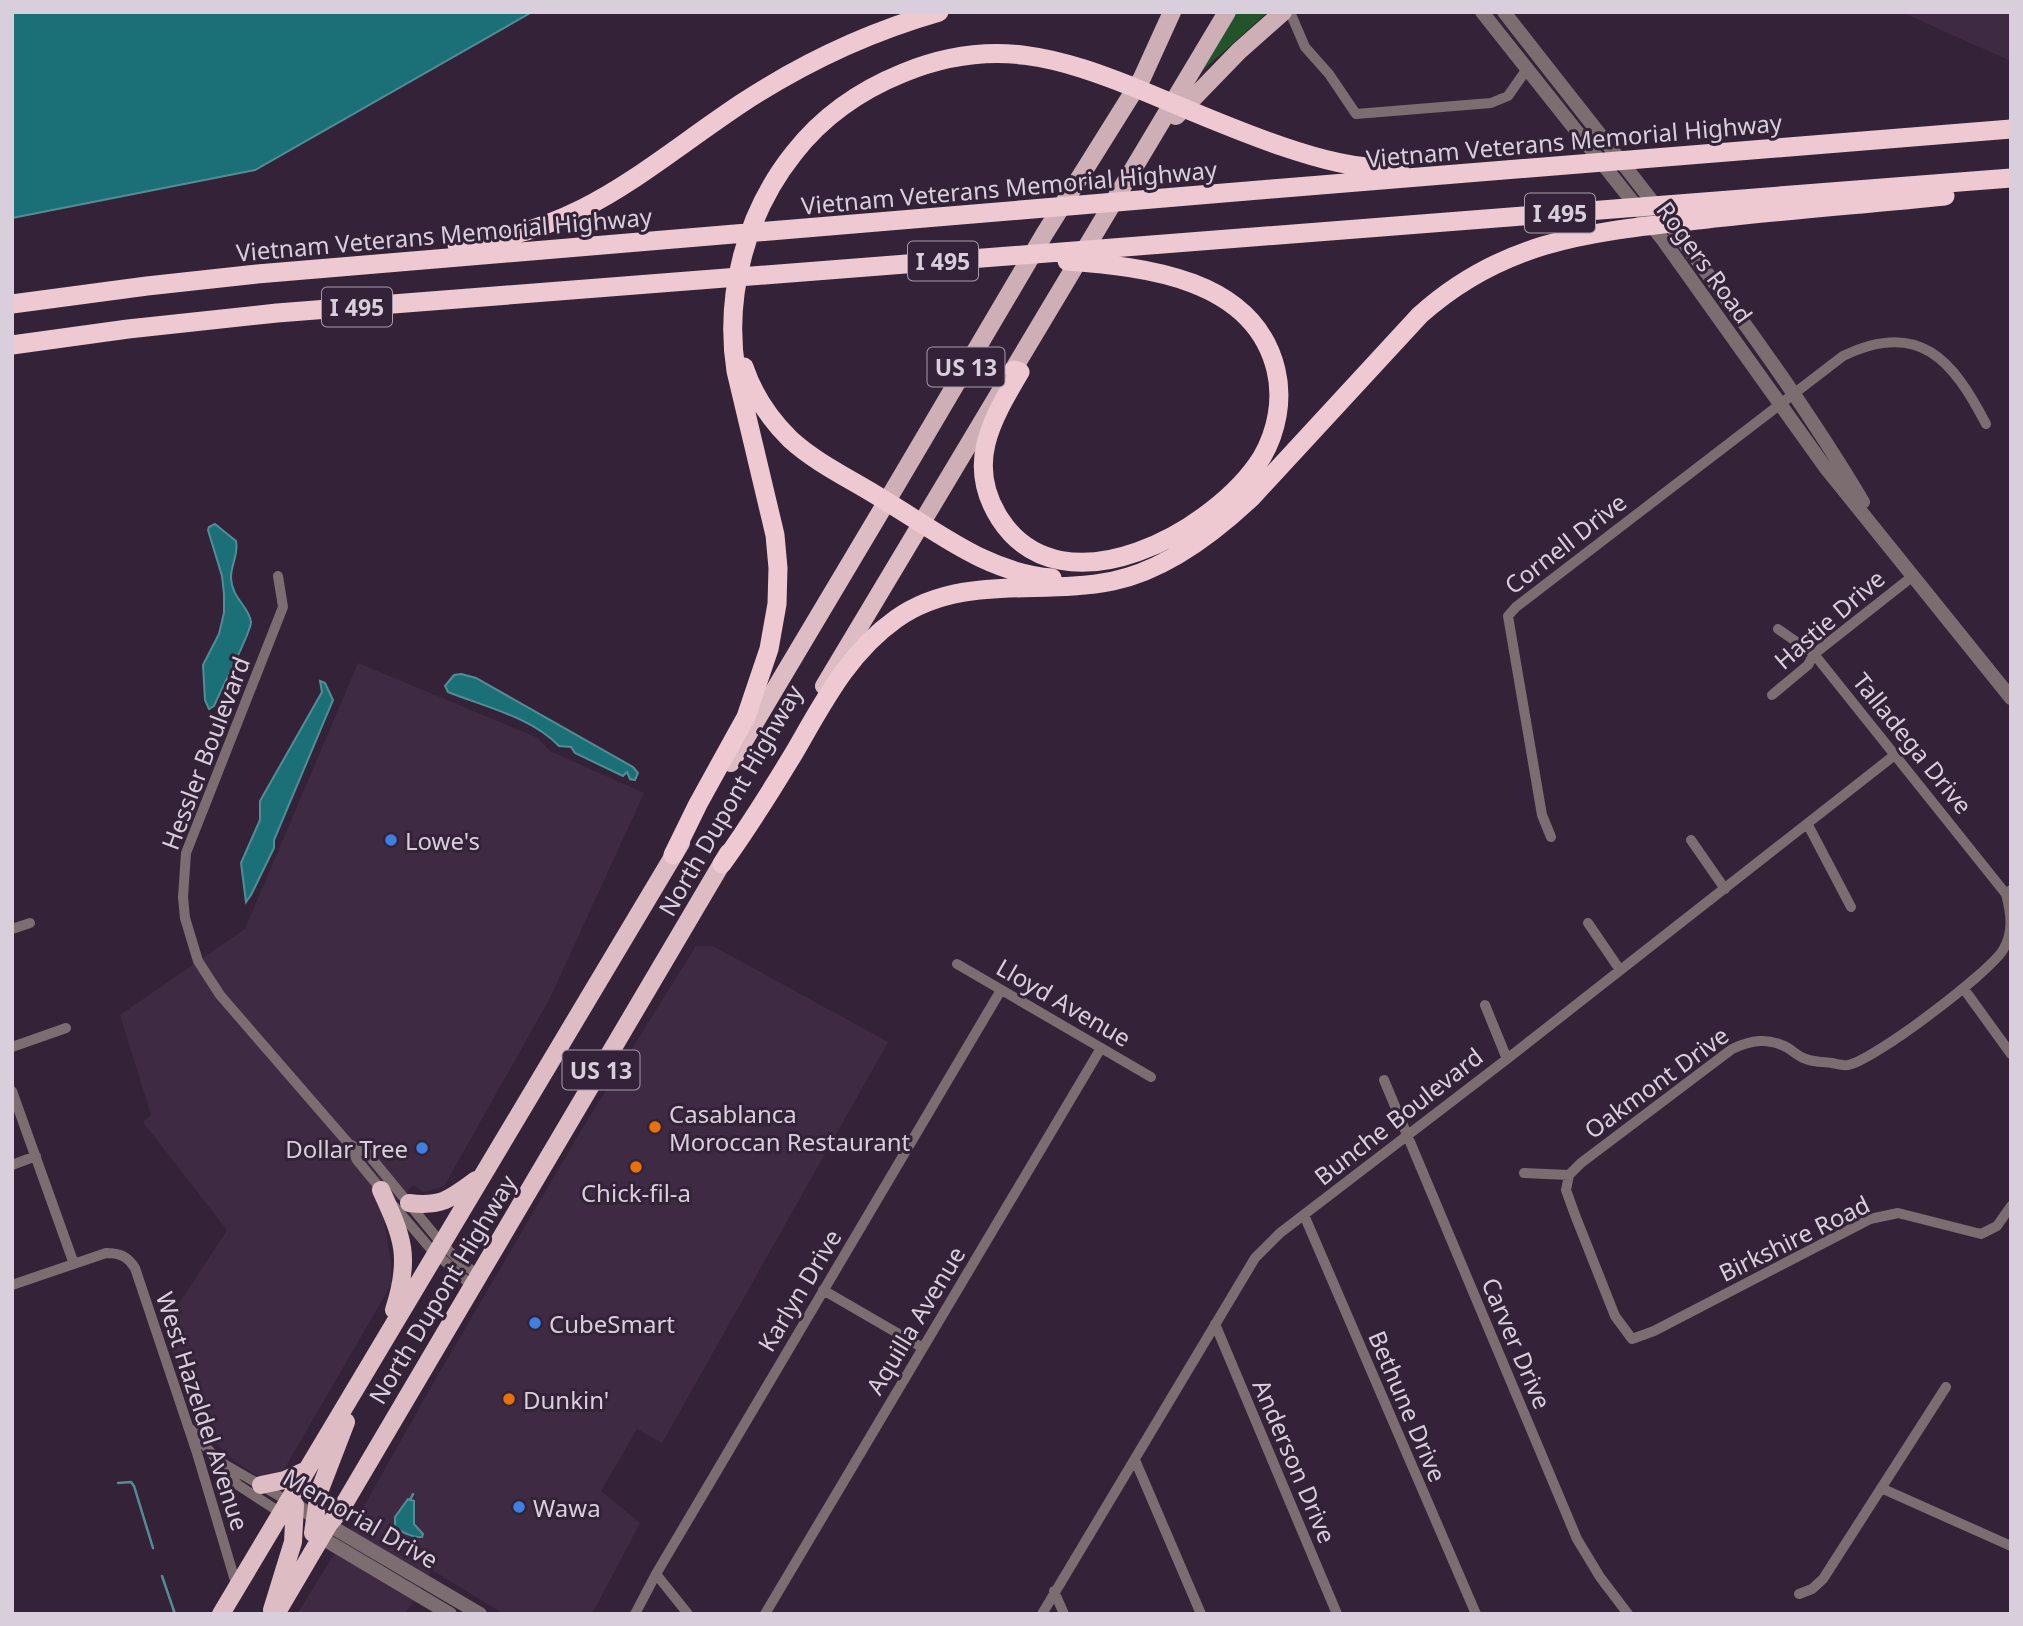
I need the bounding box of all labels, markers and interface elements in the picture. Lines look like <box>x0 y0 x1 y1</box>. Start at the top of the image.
street label: Vietnam Veterans Memorial Highway <box>1365 105 1784 175</box>
street label: Vietnam Veterans Memorial Highway <box>800 152 1219 222</box>
road number: I 495 <box>1525 194 1595 232</box>
street label: Rogers Road <box>1650 194 1760 330</box>
street label: Vietnam Veterans Memorial Highway <box>235 199 654 269</box>
road number: I 495 <box>908 242 978 280</box>
road number: I 495 <box>322 288 392 326</box>
road number: US 13 <box>928 348 1004 386</box>
street label: Cornell Drive <box>1497 485 1633 601</box>
street label: Hastie Drive <box>1767 562 1891 676</box>
street label: Hessler Boulevard <box>153 652 257 854</box>
street label: Talladega Drive <box>1846 665 1980 821</box>
street label: North Dupont Highway <box>650 678 810 922</box>
place label: Lowe's <box>405 824 480 857</box>
marker: Lowe's <box>383 832 399 848</box>
street label: Lloyd Avenue <box>991 950 1137 1054</box>
street label: Oakmont Drive <box>1577 1018 1735 1146</box>
street label: Bunche Boulevard <box>1307 1040 1489 1192</box>
road number: US 13 <box>562 1050 640 1090</box>
place label: Casablanca Moroccan Restaurant <box>669 1097 910 1158</box>
marker: Casablanca Moroccan Restaurant <box>647 1119 663 1135</box>
place label: Dollar Tree <box>285 1132 408 1165</box>
marker: Dollar Tree <box>414 1140 430 1156</box>
marker: Chick-fil-a <box>628 1159 644 1175</box>
street label: North Dupont Highway <box>360 1168 524 1410</box>
place label: Chick-fil-a <box>581 1176 691 1209</box>
street label: Birkshire Road <box>1713 1187 1875 1289</box>
street label: Karlyn Drive <box>750 1223 848 1357</box>
street label: Aquilla Avenue <box>858 1240 972 1400</box>
street label: Carver Drive <box>1475 1272 1559 1414</box>
street label: West Hazeldel Avenue <box>149 1287 257 1535</box>
place label: CubeSmart <box>549 1307 675 1340</box>
marker: CubeSmart <box>527 1315 543 1331</box>
street label: Bethune Drive <box>1361 1325 1455 1487</box>
street label: Anderson Drive <box>1246 1374 1344 1548</box>
place label: Dunkin' <box>523 1383 609 1416</box>
marker: Dunkin' <box>501 1391 517 1407</box>
street label: Memorial Drive <box>278 1460 444 1576</box>
place label: Wawa <box>533 1491 601 1524</box>
marker: Wawa <box>511 1499 527 1515</box>

